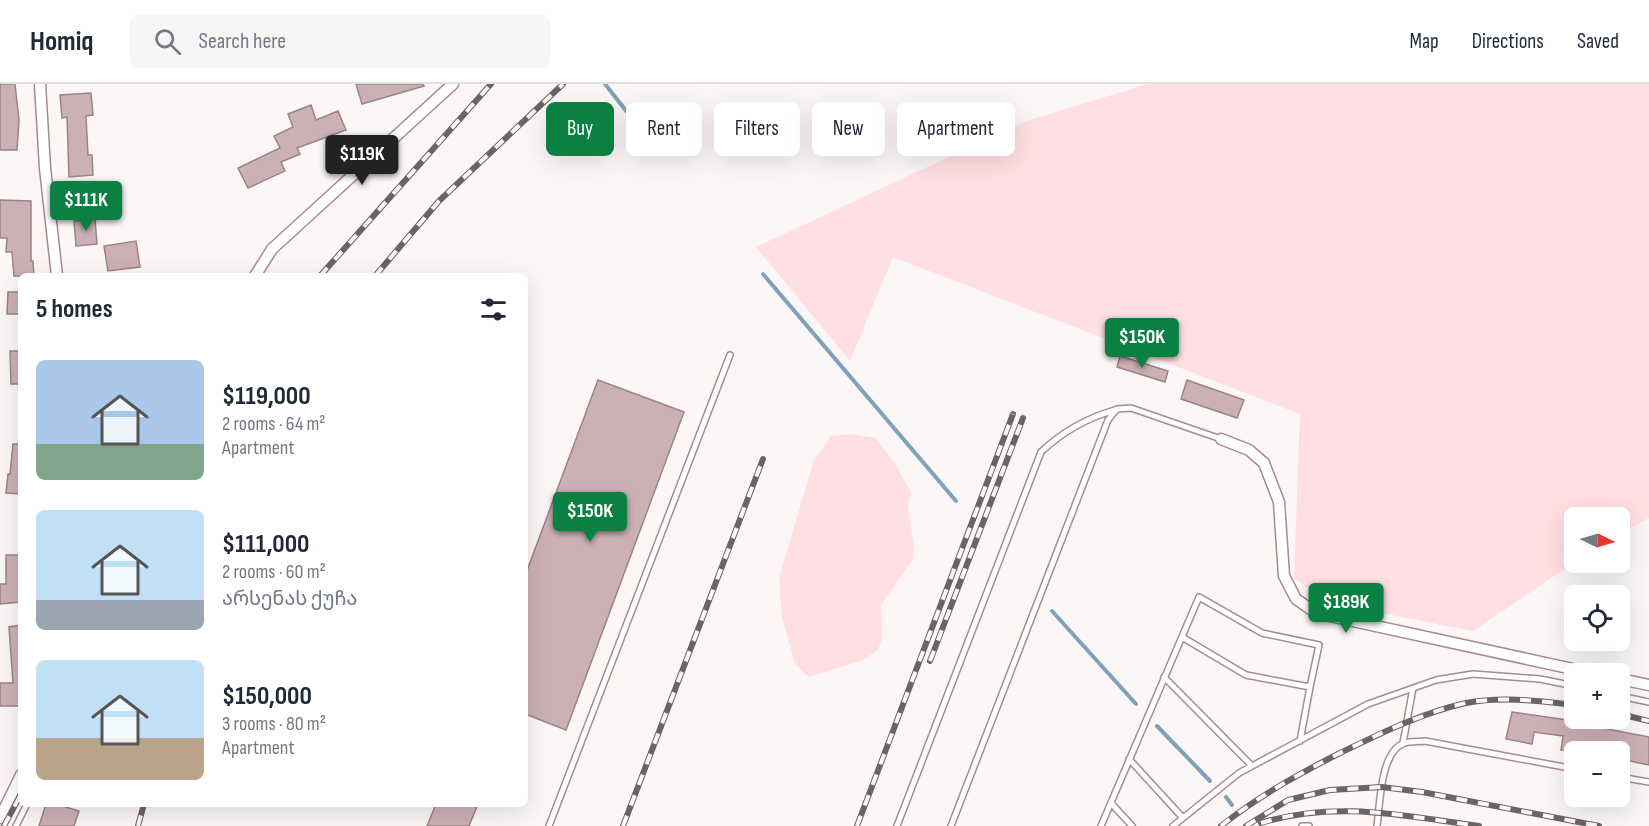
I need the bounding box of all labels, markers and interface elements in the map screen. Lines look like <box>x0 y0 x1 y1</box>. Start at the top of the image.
search box <box>130 14 550 68</box>
text: Homiq <box>30 25 94 58</box>
icon: search <box>151 25 184 58</box>
text: Search here <box>199 28 286 55</box>
text: Map <box>1409 29 1439 54</box>
text: Directions <box>1472 29 1544 54</box>
text: Saved <box>1577 29 1619 54</box>
chip: Buy <box>546 102 614 156</box>
chip: Rent <box>626 102 702 156</box>
chip: Filters <box>714 102 800 156</box>
chip: New <box>812 102 885 156</box>
chip: Apartment <box>897 102 1015 156</box>
pin: $119K <box>320 135 404 186</box>
text: $119K <box>339 142 385 166</box>
pin: $111K <box>44 181 128 232</box>
text: $111K <box>64 188 108 212</box>
icon: filters <box>477 293 510 326</box>
text: 5 homes <box>36 294 113 325</box>
pin: $150K <box>1100 318 1184 369</box>
text: $150K <box>1119 325 1165 349</box>
text: $119,000 <box>222 381 311 412</box>
icon: home <box>84 384 156 456</box>
text: 2 rooms · 64 m² <box>222 412 326 436</box>
text: Apartment <box>222 436 295 460</box>
pin: $150K <box>548 492 632 543</box>
text: $150K <box>567 499 613 523</box>
north arrow <box>1564 507 1630 573</box>
map controls <box>1564 507 1630 807</box>
text: $111,000 <box>222 529 309 560</box>
icon: home <box>84 534 156 606</box>
text: 2 rooms · 60 m² <box>222 560 326 584</box>
pin: $189K <box>1304 583 1388 634</box>
button: locate <box>1564 585 1630 651</box>
text: არსენას ქუჩა <box>222 587 357 611</box>
text: $189K <box>1323 590 1369 614</box>
button: + <box>1564 663 1630 729</box>
text: $150,000 <box>222 681 312 712</box>
icon: home <box>84 684 156 756</box>
text: 3 rooms · 80 m² <box>222 712 326 736</box>
text: Apartment <box>222 736 295 760</box>
button: − <box>1564 741 1630 807</box>

